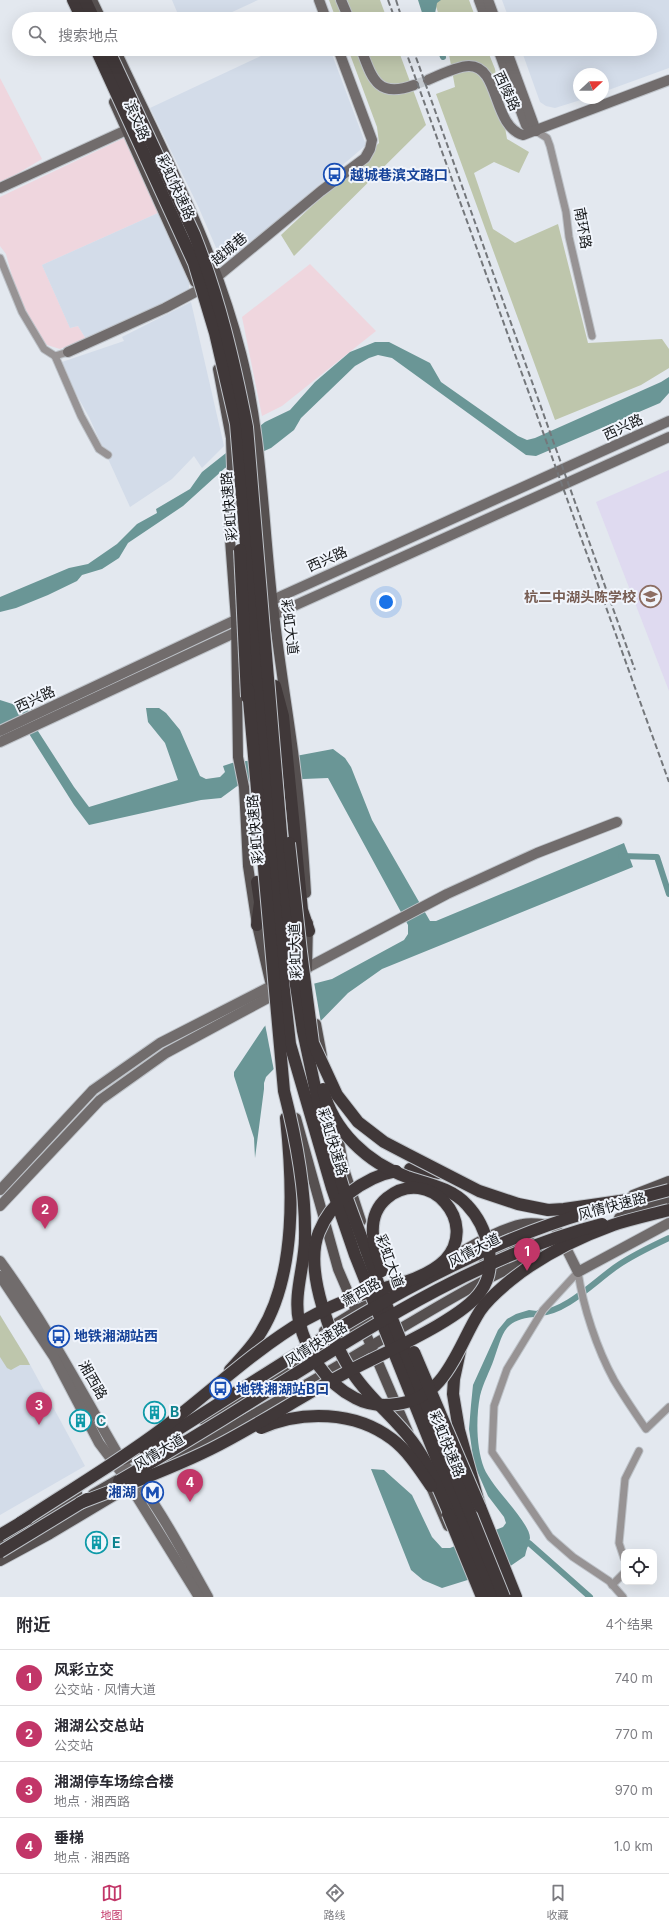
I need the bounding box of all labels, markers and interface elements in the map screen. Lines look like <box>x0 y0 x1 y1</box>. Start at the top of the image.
search box <box>12 12 657 56</box>
icon: search <box>26 23 48 45</box>
text: 搜索地点 <box>58 26 118 45</box>
street label: 西陵路 <box>491 68 524 113</box>
north arrow <box>573 68 609 104</box>
street label: 滨文路 <box>121 97 154 142</box>
street label: 彩虹快速路 <box>154 151 199 222</box>
bus stop icon: 越城巷滨文路口 <box>321 162 347 188</box>
place label: 越城巷滨文路口 <box>350 166 448 183</box>
street label: 南环路 <box>571 206 596 250</box>
street label: 越城巷 <box>207 229 250 269</box>
street label: 西兴路 <box>600 410 645 443</box>
street label: 彩虹快速路 <box>217 470 240 542</box>
street label: 西兴路 <box>304 542 349 575</box>
school or university icon: 杭二中湖头陈学校 <box>638 584 664 610</box>
place label: 杭二中湖头陈学校 <box>524 588 636 605</box>
your location <box>376 592 396 612</box>
street label: 彩虹大道 <box>279 598 302 656</box>
street label: 西兴路 <box>12 682 57 715</box>
street label: 彩虹快速路 <box>243 793 266 865</box>
street label: 彩虹大道 <box>285 923 304 979</box>
street label: 彩虹快速路 <box>315 1106 352 1178</box>
street label: 风情快速路 <box>576 1188 648 1223</box>
pin: 2 <box>32 1196 58 1229</box>
street label: 风情大道 <box>445 1229 503 1270</box>
street label: 彩虹大道 <box>373 1232 408 1290</box>
pin: 1 <box>514 1238 540 1271</box>
street label: 萧西路 <box>338 1274 383 1309</box>
street label: 风情快速路 <box>282 1318 350 1369</box>
bus stop icon: 地铁湘湖站西 <box>46 1323 72 1349</box>
place label: 地铁湘湖站西 <box>74 1327 158 1344</box>
street label: 湘西路 <box>76 1357 111 1402</box>
bus stop icon: 地铁湘湖站B口 <box>207 1376 233 1402</box>
place label: 地铁湘湖站B口 <box>236 1380 329 1397</box>
pin: 3 <box>26 1392 52 1425</box>
building icon: B <box>142 1399 168 1425</box>
place label: B <box>170 1403 179 1420</box>
building icon: C <box>67 1408 93 1434</box>
street label: 彩虹快速路 <box>426 1408 468 1479</box>
place label: C <box>96 1412 106 1429</box>
street label: 风情大道 <box>130 1430 187 1473</box>
pin: 4 <box>177 1469 203 1502</box>
metro station icon: 湘湖 <box>139 1479 165 1505</box>
place label: 湘湖 <box>108 1483 136 1500</box>
building icon: E <box>84 1530 110 1556</box>
place label: E <box>112 1534 121 1551</box>
map controls <box>621 1549 657 1585</box>
button: locate <box>621 1549 657 1585</box>
text: 附近 <box>16 1615 50 1635</box>
text: 4个结果 <box>606 1616 653 1632</box>
text: 风彩立交 <box>54 1660 114 1679</box>
text: 1 <box>26 1670 32 1686</box>
text: 740 m <box>615 1670 653 1686</box>
text: 公交站 · 风情大道 <box>54 1681 156 1697</box>
text: 湘湖公交总站 <box>54 1716 144 1735</box>
text: 2 <box>25 1726 33 1742</box>
text: 770 m <box>615 1726 653 1742</box>
text: 公交站 <box>54 1737 93 1753</box>
text: 湘湖停车场综合楼 <box>54 1772 174 1791</box>
text: 3 <box>25 1782 33 1798</box>
text: 970 m <box>615 1782 653 1798</box>
text: 地点 · 湘西路 <box>54 1793 130 1809</box>
text: 垂梯 <box>54 1828 84 1847</box>
text: 4 <box>25 1838 33 1854</box>
text: 1.0 km <box>614 1838 653 1854</box>
text: 地点 · 湘西路 <box>54 1849 130 1865</box>
tab: 地图 <box>101 1882 123 1922</box>
tab: 路线 <box>324 1882 346 1922</box>
tab: 收藏 <box>547 1882 569 1922</box>

